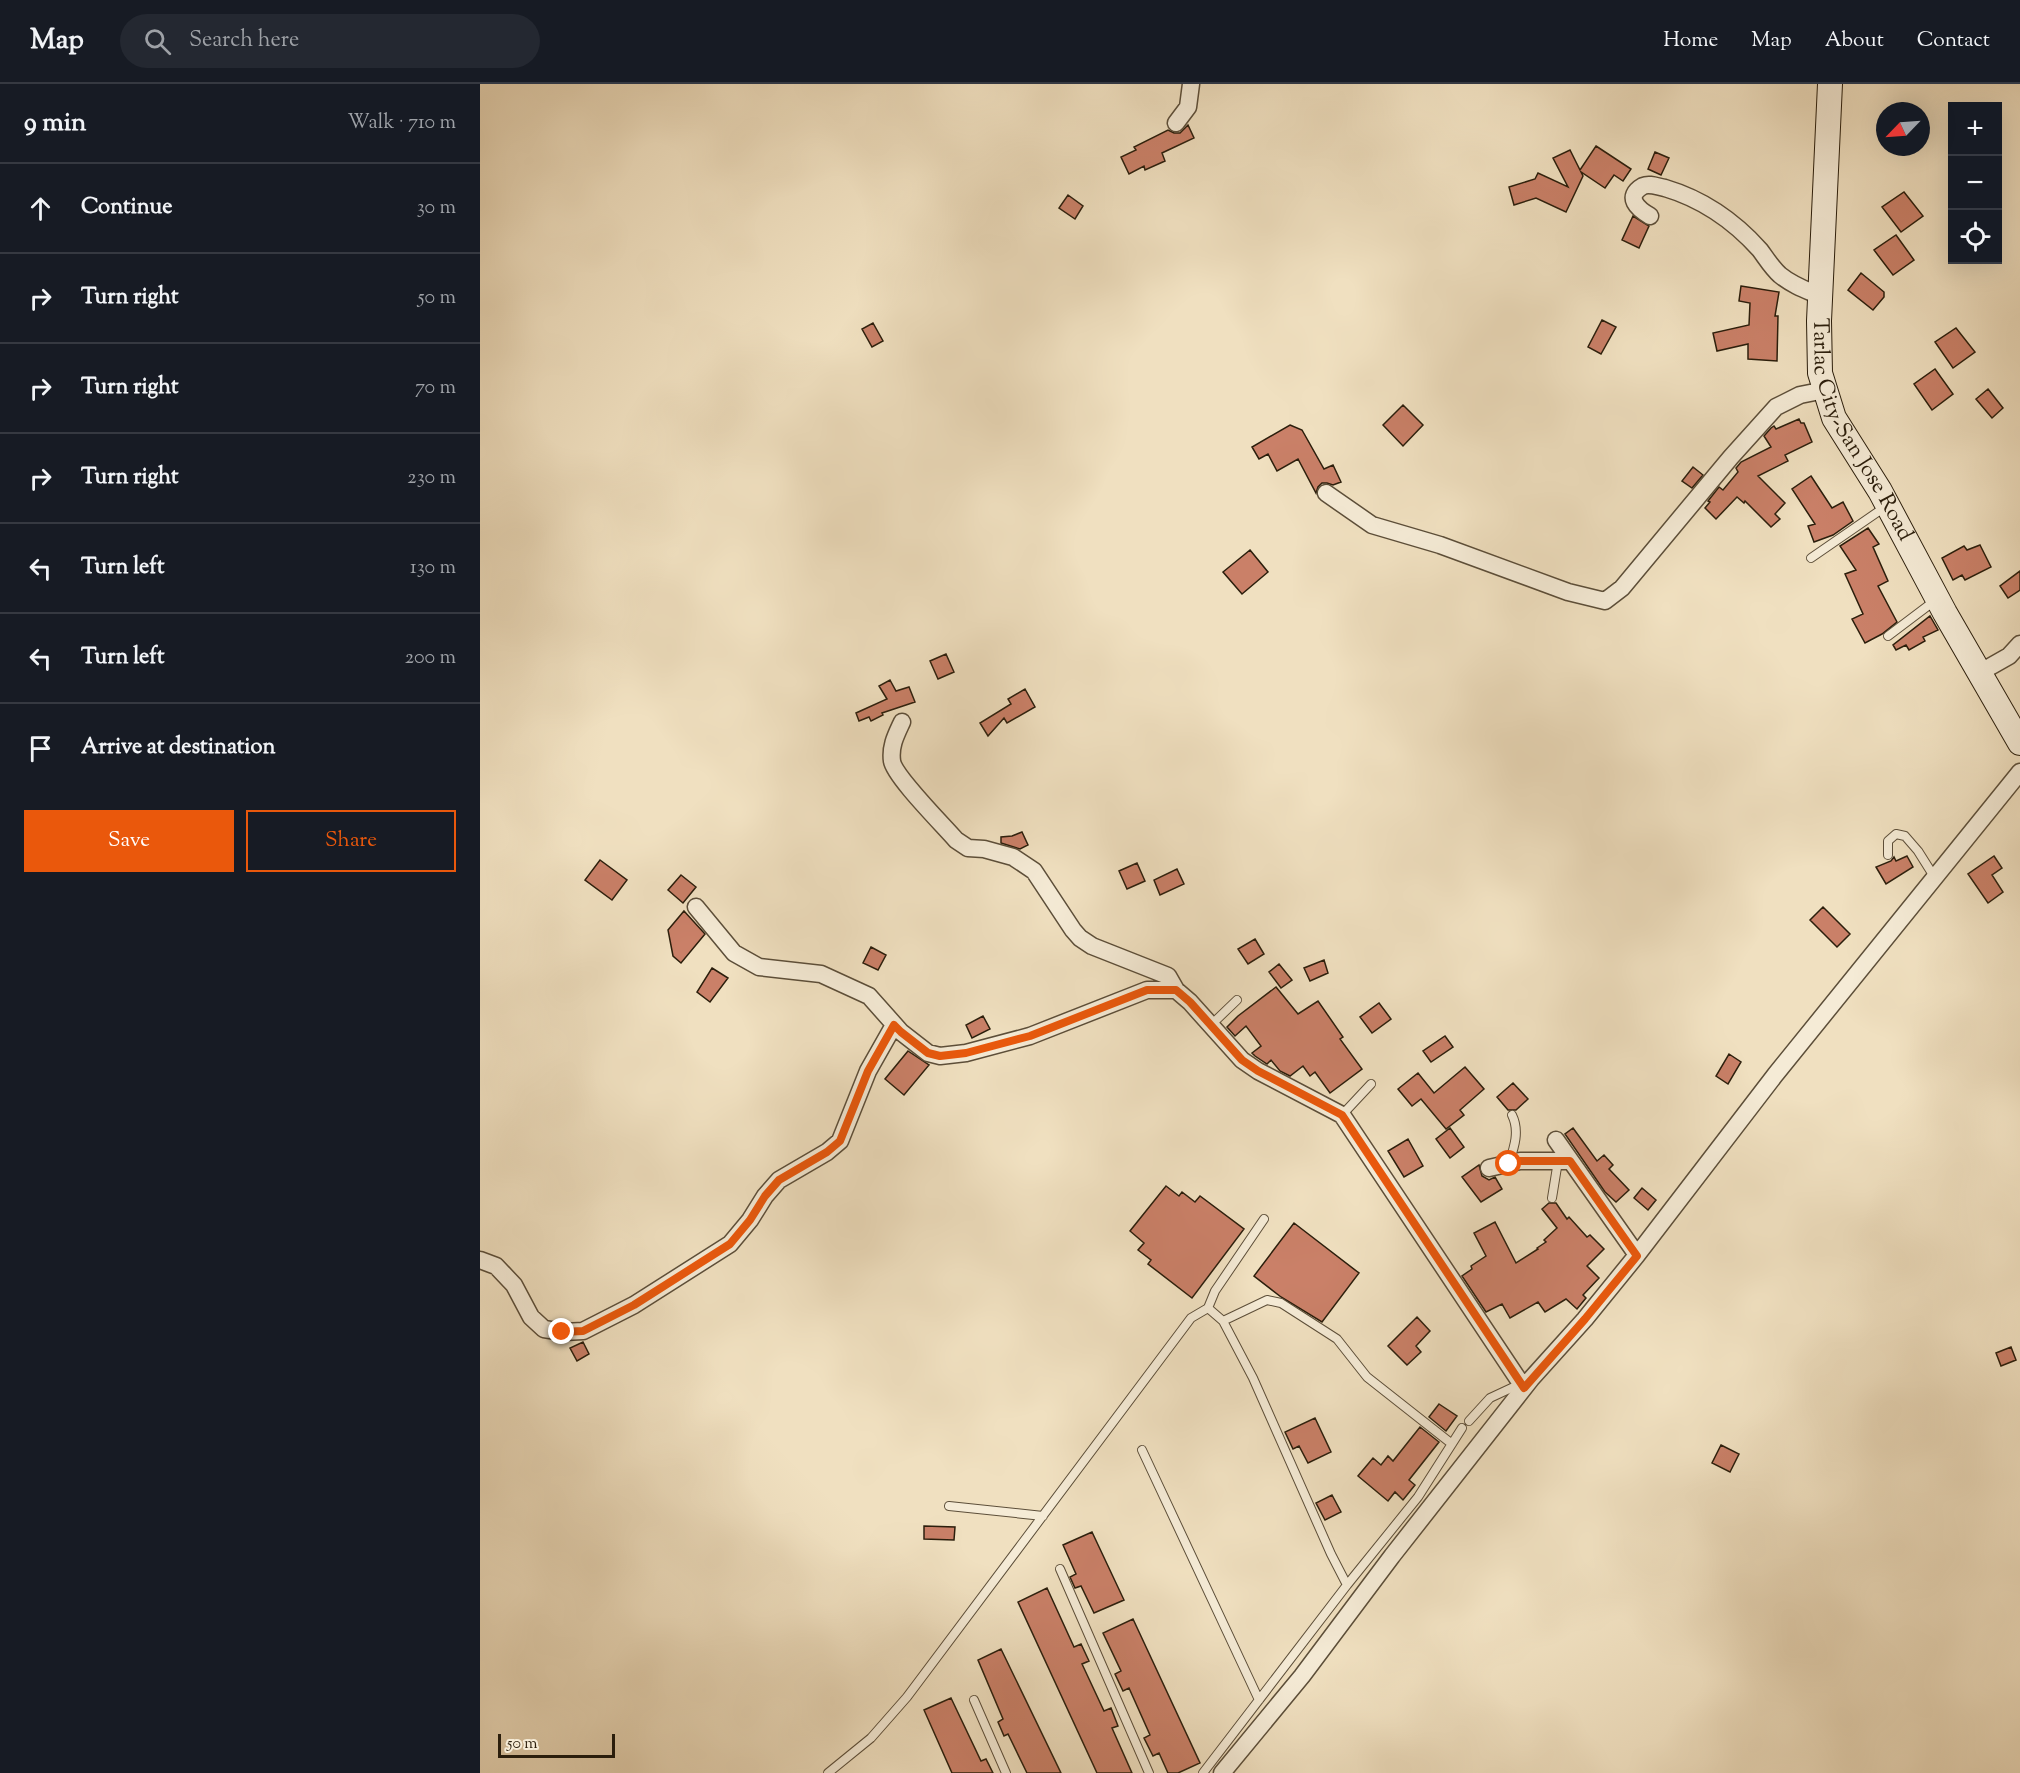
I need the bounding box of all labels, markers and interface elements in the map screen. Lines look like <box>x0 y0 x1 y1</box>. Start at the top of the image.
search box <box>120 14 540 68</box>
text: Map <box>30 21 84 61</box>
icon: search <box>141 25 174 58</box>
text: Search here <box>189 25 299 57</box>
text: Home <box>1663 26 1718 56</box>
text: Map <box>1751 26 1792 56</box>
text: About <box>1825 26 1884 56</box>
text: Contact <box>1917 26 1990 56</box>
north arrow <box>1876 102 1930 156</box>
map controls <box>1948 102 2002 264</box>
button: + <box>1948 102 2002 156</box>
text: 9 min <box>24 105 86 142</box>
text: Walk · 710 m <box>348 109 456 138</box>
button: − <box>1948 156 2002 210</box>
icon: ahead <box>24 192 57 225</box>
text: Continue <box>81 192 172 224</box>
text: 30 m <box>417 194 456 223</box>
button: locate <box>1948 210 2002 264</box>
icon: right <box>24 282 57 315</box>
text: Turn right <box>81 282 178 314</box>
text: 50 m <box>418 284 456 313</box>
street label: Tarlac City-San Jose Road <box>1803 318 1920 547</box>
icon: right <box>24 372 57 405</box>
text: Turn right <box>81 372 178 404</box>
text: 70 m <box>415 374 456 403</box>
icon: right <box>24 462 57 495</box>
text: Turn right <box>81 462 178 494</box>
text: 230 m <box>407 464 456 493</box>
icon: left <box>24 552 57 585</box>
text: Turn left <box>81 552 164 584</box>
text: 130 m <box>410 554 456 583</box>
icon: left <box>24 642 57 675</box>
text: Turn left <box>81 642 164 674</box>
text: 200 m <box>405 644 456 673</box>
icon: arrive <box>24 732 57 765</box>
text: Arrive at destination <box>81 732 276 764</box>
button: Save <box>24 810 234 872</box>
button: Share <box>246 810 456 872</box>
route start <box>1495 1150 1521 1176</box>
route end <box>548 1318 574 1344</box>
scale bar <box>498 1731 615 1758</box>
text: 50 m <box>507 1733 538 1756</box>

